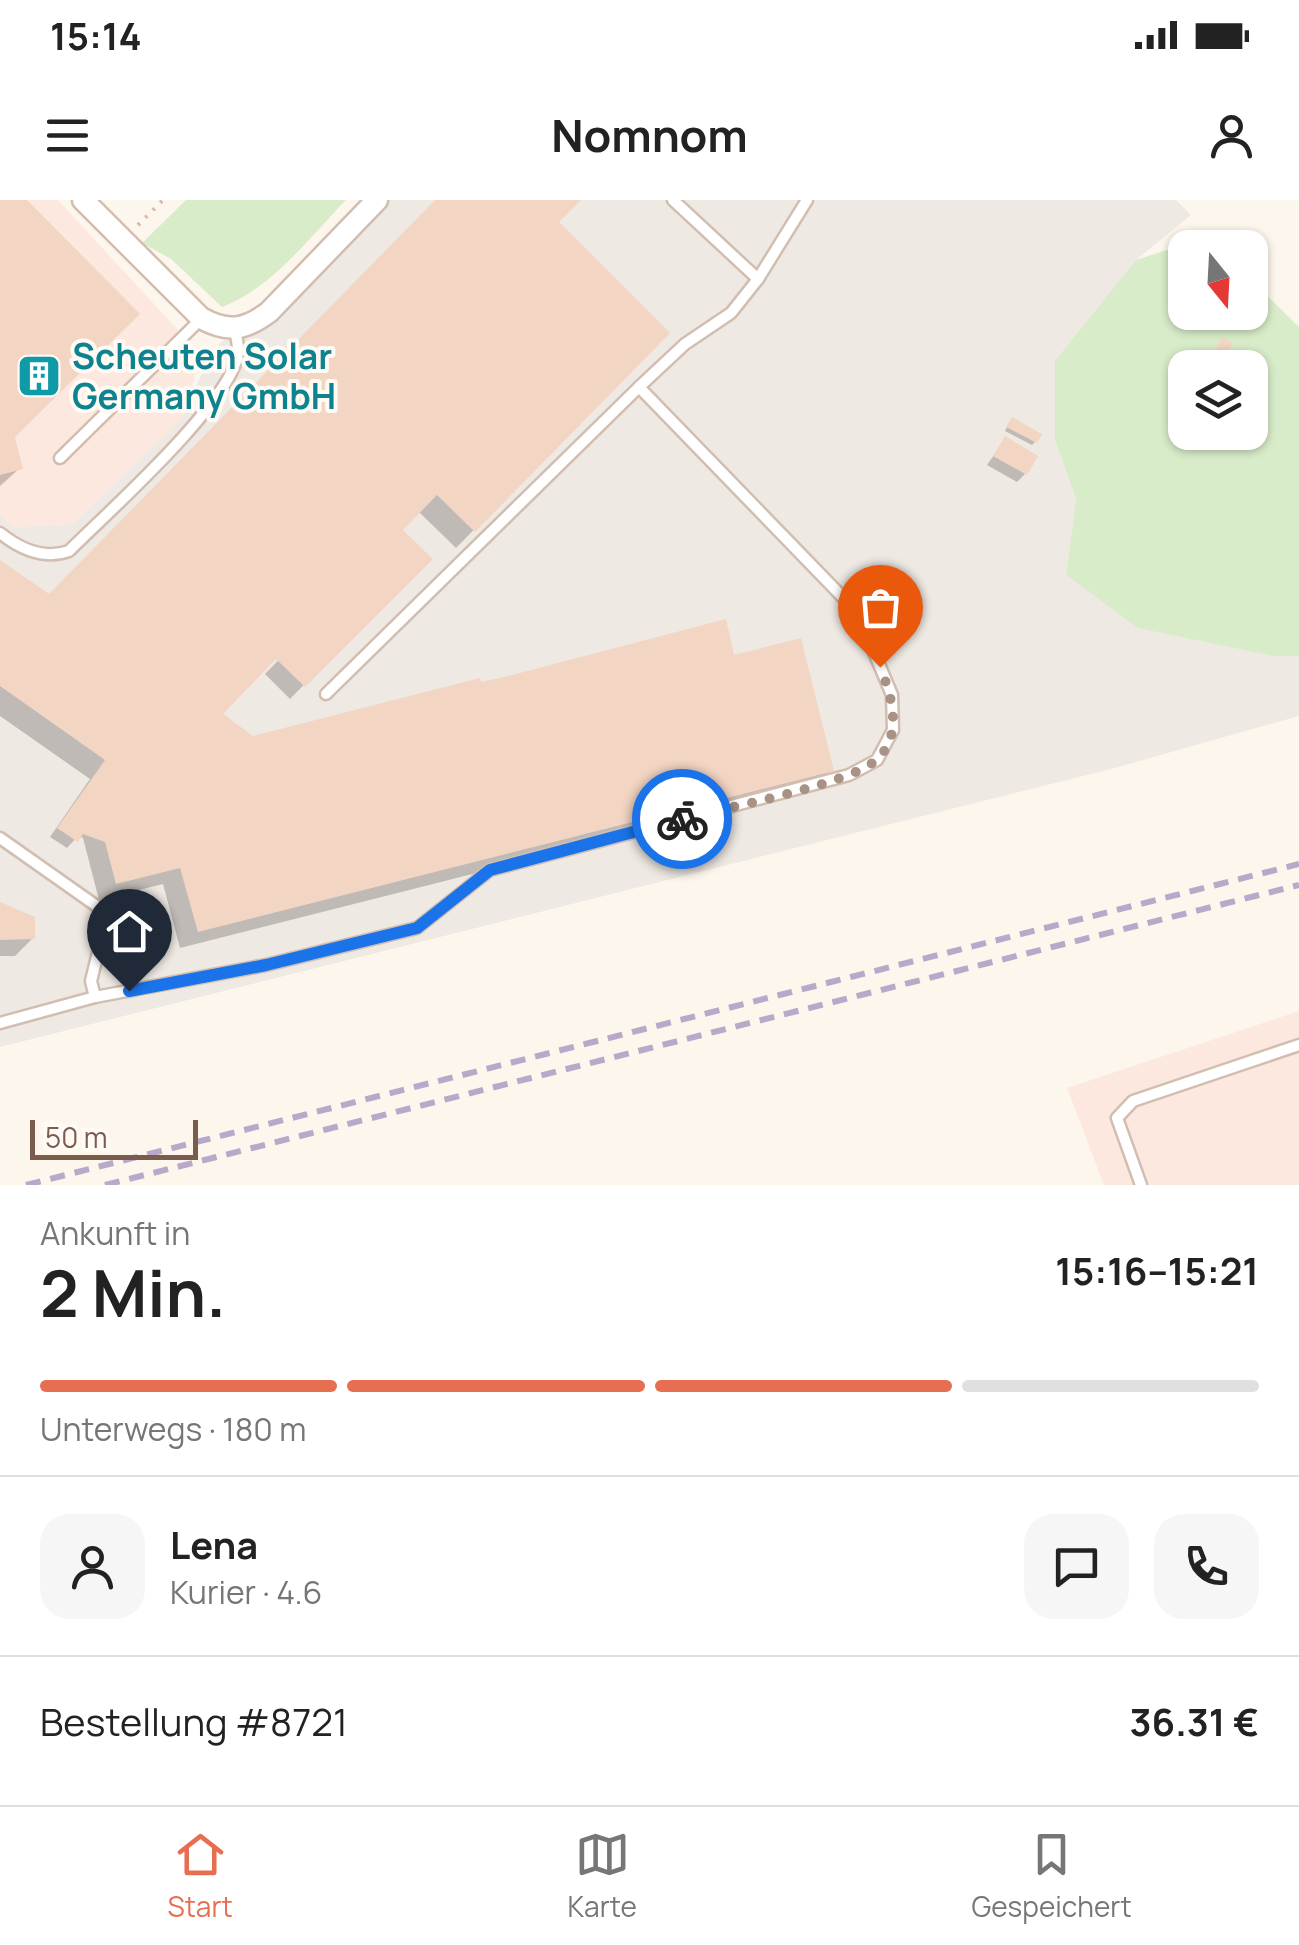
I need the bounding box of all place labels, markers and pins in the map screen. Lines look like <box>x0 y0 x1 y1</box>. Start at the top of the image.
place label: Scheuten Solar Germany GmbH <box>72 332 336 420</box>
building icon: Scheuten Solar Germany GmbH <box>16 353 62 399</box>
pin <box>838 565 923 668</box>
pin <box>87 889 172 992</box>

